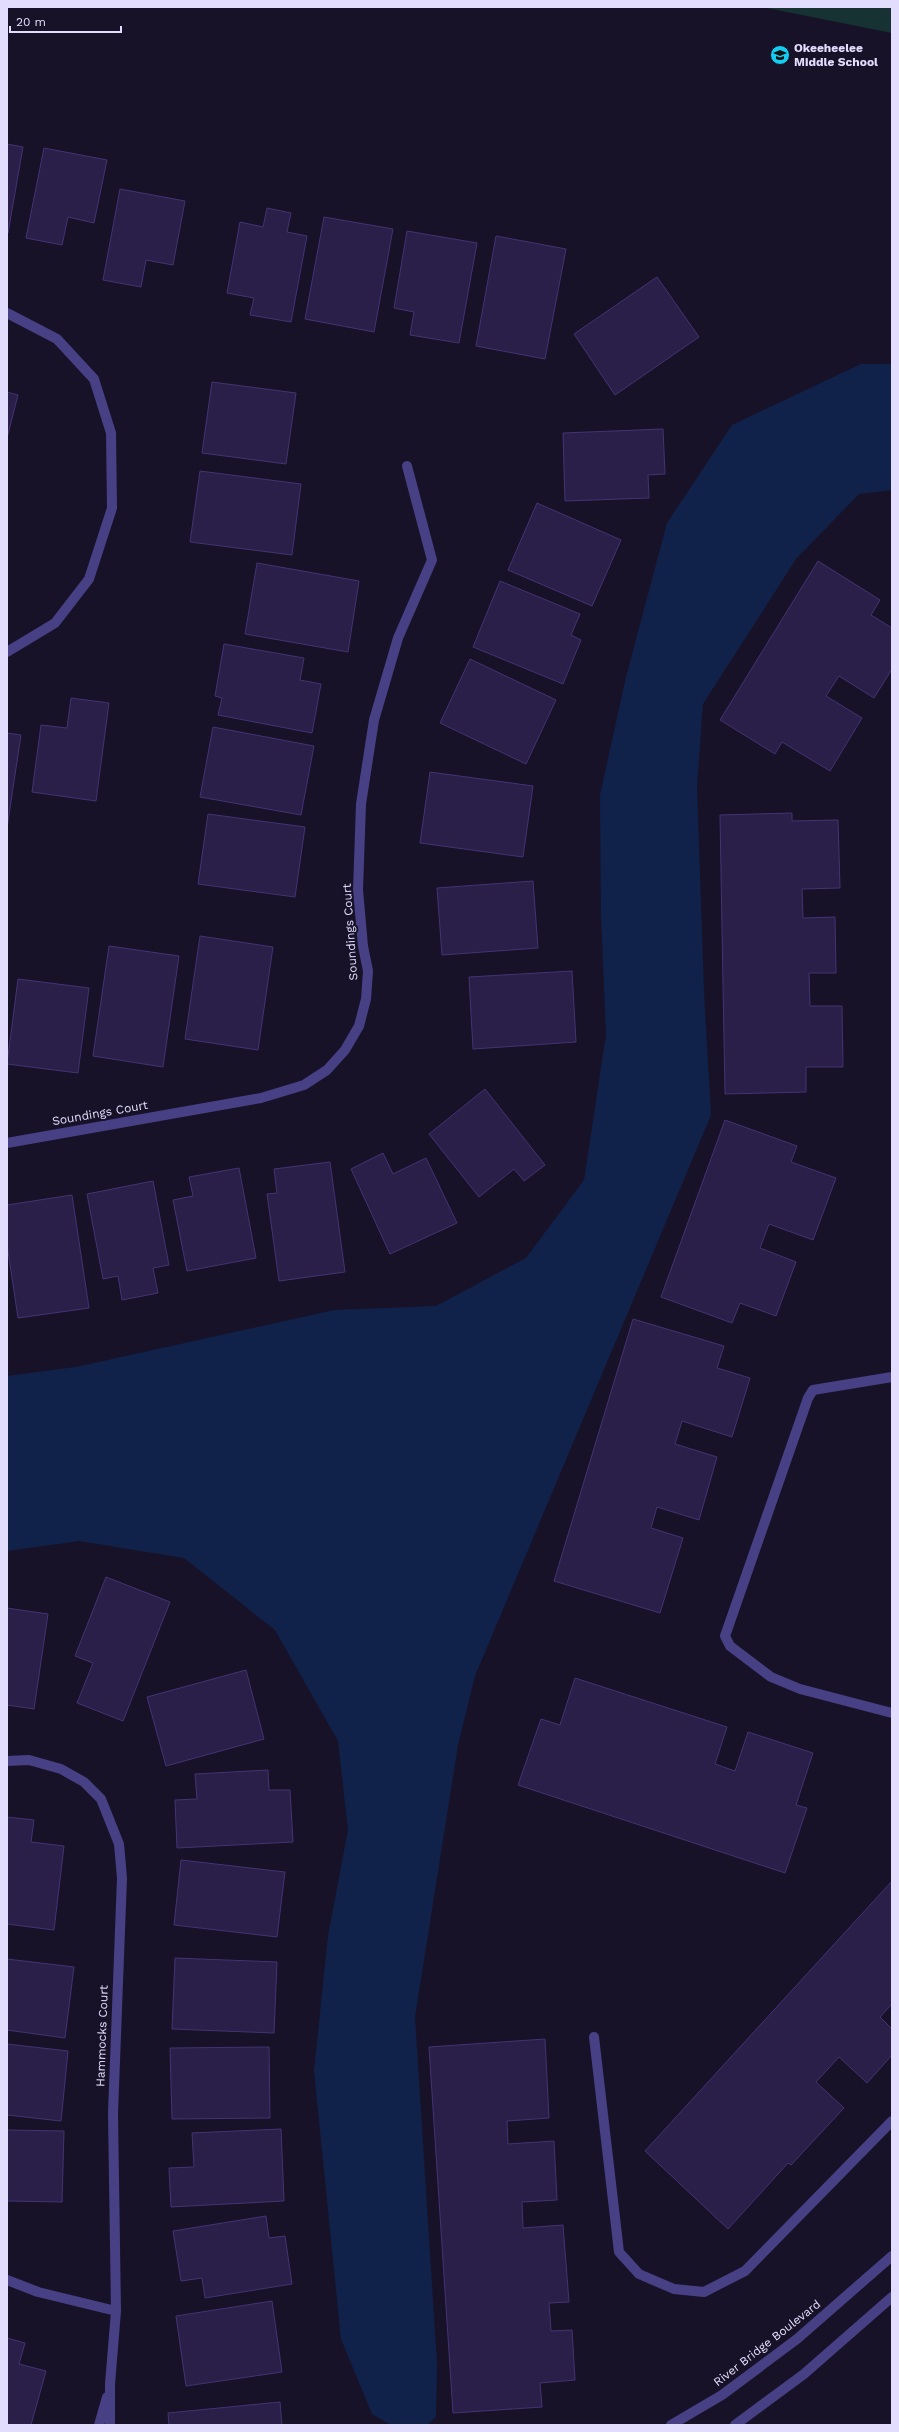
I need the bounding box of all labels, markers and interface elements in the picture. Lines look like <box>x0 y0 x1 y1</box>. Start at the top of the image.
scale bar <box>10 8 121 34</box>
text: 20 m <box>16 15 46 29</box>
place label: Okeeheelee Middle School <box>794 41 878 69</box>
school or university icon: Okeeheelee Middle School <box>769 44 791 66</box>
street label: Soundings Court <box>340 883 360 981</box>
street label: Soundings Court <box>51 1098 149 1128</box>
street label: Hammocks Court <box>93 1985 111 2087</box>
street label: River Bridge Boulevard <box>711 2297 823 2389</box>

